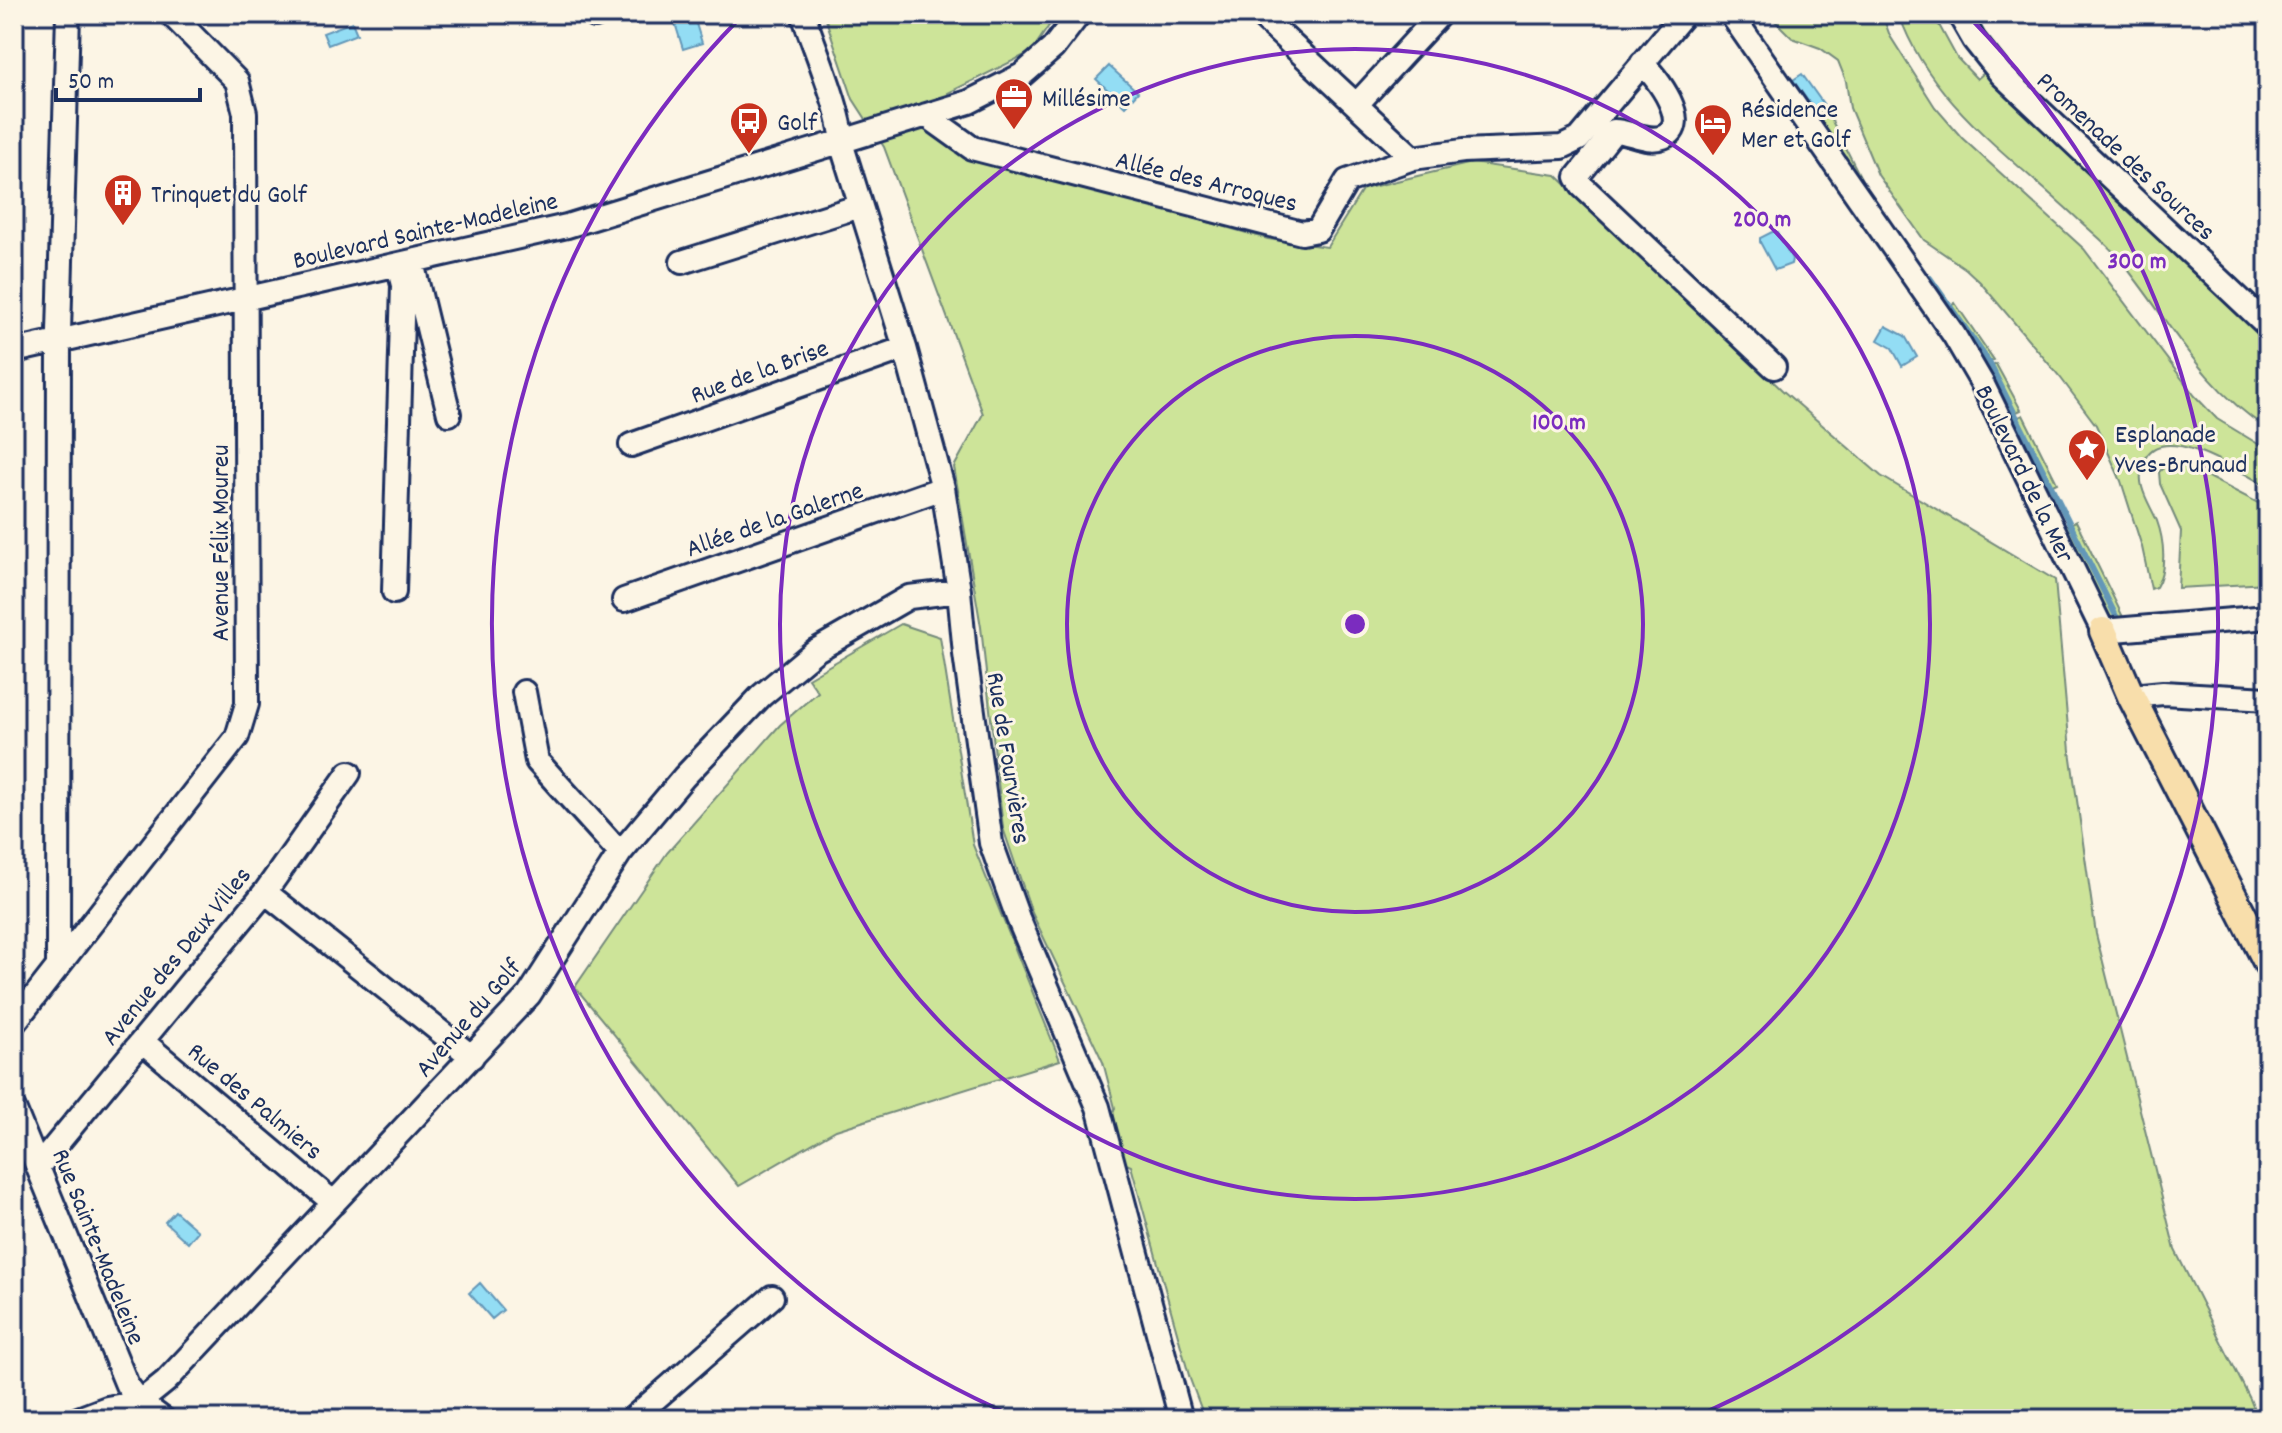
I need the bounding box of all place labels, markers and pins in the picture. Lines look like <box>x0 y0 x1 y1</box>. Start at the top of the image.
office icon: Millésime <box>993 76 1035 131</box>
place label: Millésime <box>1042 82 1131 119</box>
place label: Résidence Mer et Golf <box>1741 93 1851 160</box>
bus stop icon: Golf <box>728 100 770 155</box>
hotel icon: Résidence Mer et Golf <box>1692 102 1734 157</box>
place label: Golf <box>777 106 818 143</box>
building icon: Trinquet du Golf <box>102 172 144 227</box>
place label: Trinquet du Golf <box>151 178 308 215</box>
place label: Esplanade Yves-Brunaud <box>2115 418 2247 485</box>
place icon: Esplanade Yves-Brunaud <box>2066 427 2108 482</box>
centre of rings <box>1341 610 1369 638</box>

